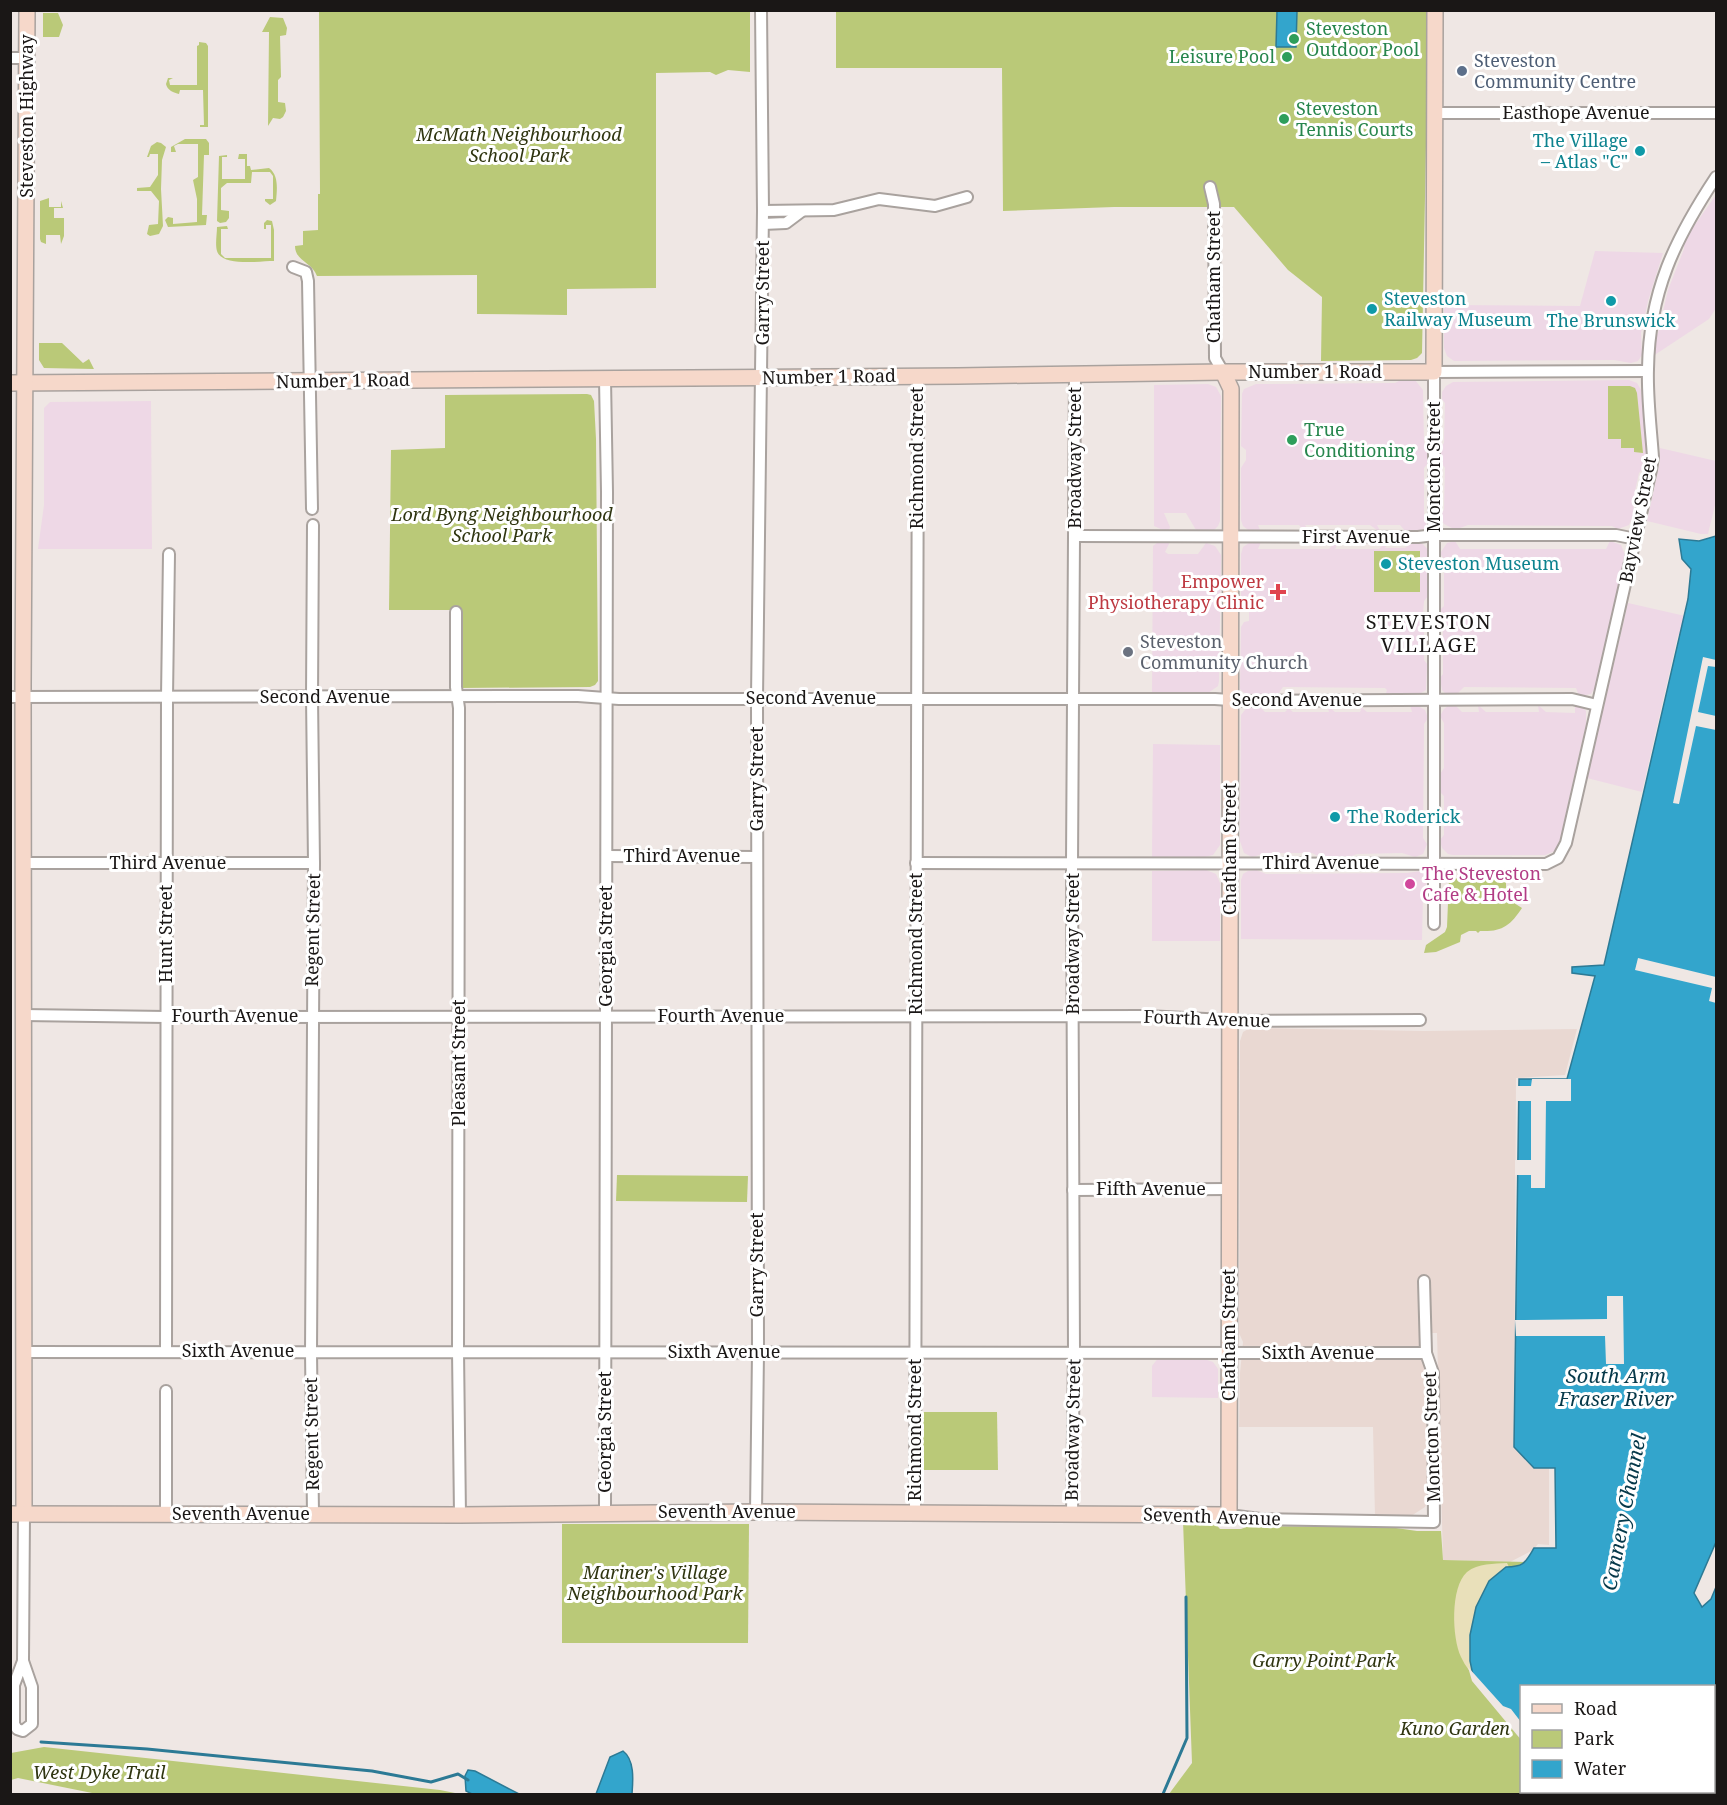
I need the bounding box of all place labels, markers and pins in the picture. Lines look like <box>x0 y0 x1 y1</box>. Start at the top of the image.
place label: Steveston Outdoor Pool <box>1306 16 1420 61</box>
marker: Steveston Outdoor Pool <box>1287 32 1301 46</box>
place label: Leisure Pool <box>1169 44 1275 68</box>
place label: Steveston Community Centre <box>1474 48 1636 93</box>
marker: Leisure Pool <box>1280 50 1294 64</box>
marker: Steveston Community Centre <box>1455 64 1469 78</box>
place label: Steveston Tennis Courts <box>1296 96 1413 141</box>
marker: Steveston Tennis Courts <box>1277 112 1291 126</box>
place label: The Village – Atlas "C" <box>1533 128 1628 173</box>
marker: The Village – Atlas "C" <box>1633 144 1647 158</box>
place label: Steveston Railway Museum <box>1384 286 1532 331</box>
marker: The Brunswick <box>1604 294 1618 308</box>
marker: Steveston Railway Museum <box>1365 302 1379 316</box>
place label: The Brunswick <box>1547 308 1676 332</box>
place label: True Conditioning <box>1304 417 1415 462</box>
marker: True Conditioning <box>1285 433 1299 447</box>
place label: Steveston Museum <box>1398 551 1559 575</box>
marker: Steveston Museum <box>1379 557 1393 571</box>
place label: Empower Physiotherapy Clinic <box>1088 569 1265 614</box>
marker: Empower Physiotherapy Clinic <box>1269 583 1287 601</box>
place label: Steveston Community Church <box>1140 629 1308 674</box>
marker: Steveston Community Church <box>1121 645 1135 659</box>
place label: The Roderick <box>1347 804 1461 828</box>
marker: The Roderick <box>1328 810 1342 824</box>
place label: The Steveston Cafe & Hotel <box>1422 861 1541 906</box>
marker: The Steveston Cafe & Hotel <box>1403 877 1417 891</box>

